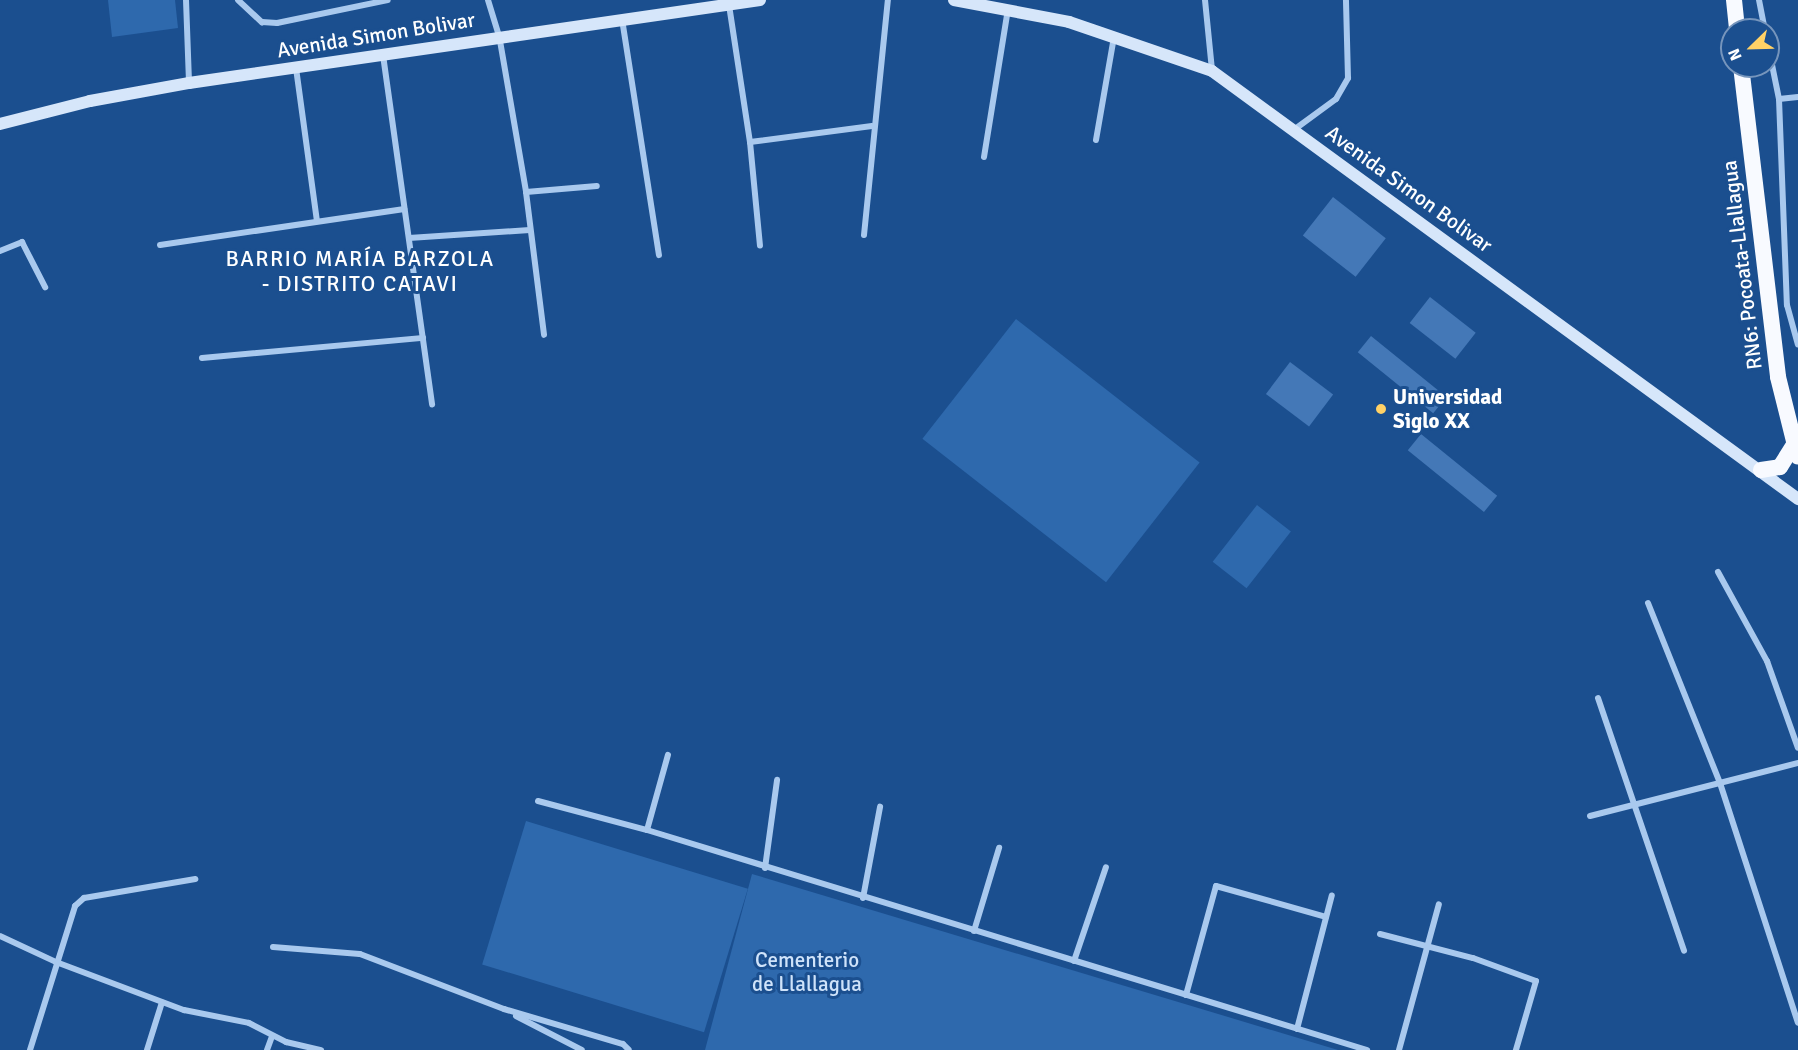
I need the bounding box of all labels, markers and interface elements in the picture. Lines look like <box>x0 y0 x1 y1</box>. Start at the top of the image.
street label: Avenida Simon Bolivar <box>275 7 477 63</box>
north arrow <box>1720 18 1780 78</box>
text: N <box>1724 45 1747 63</box>
street label: Avenida Simon Bolivar <box>1321 120 1497 258</box>
street label: RN6: Pocoata-Llallagua <box>1717 159 1767 371</box>
district label: BARRIO MARÍA BARZOLA - DISTRITO CATAVI <box>225 245 495 296</box>
place label: Universidad Siglo XX <box>1393 384 1502 434</box>
marker: Universidad Siglo XX <box>1374 402 1388 416</box>
park label: Cementerio de Llallagua <box>752 947 862 997</box>

